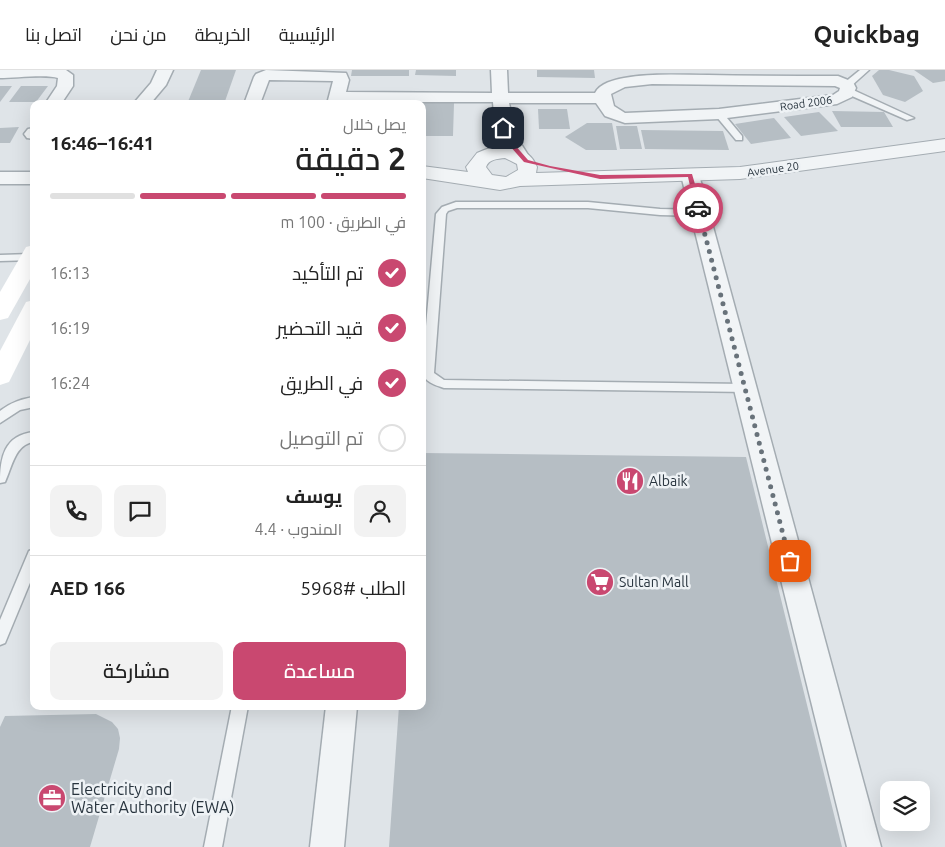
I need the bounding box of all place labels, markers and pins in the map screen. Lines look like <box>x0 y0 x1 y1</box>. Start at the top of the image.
pin <box>482 107 524 149</box>
restaurant icon: Albaik <box>615 466 645 496</box>
place label: Albaik <box>649 473 688 489</box>
pin <box>769 540 811 582</box>
supermarket icon: Sultan Mall <box>585 567 615 597</box>
place label: Sultan Mall <box>619 574 689 590</box>
place label: Electricity and Water Authority (EWA) <box>71 780 235 817</box>
office icon: Electricity and Water Authority (EWA) <box>37 783 67 813</box>

